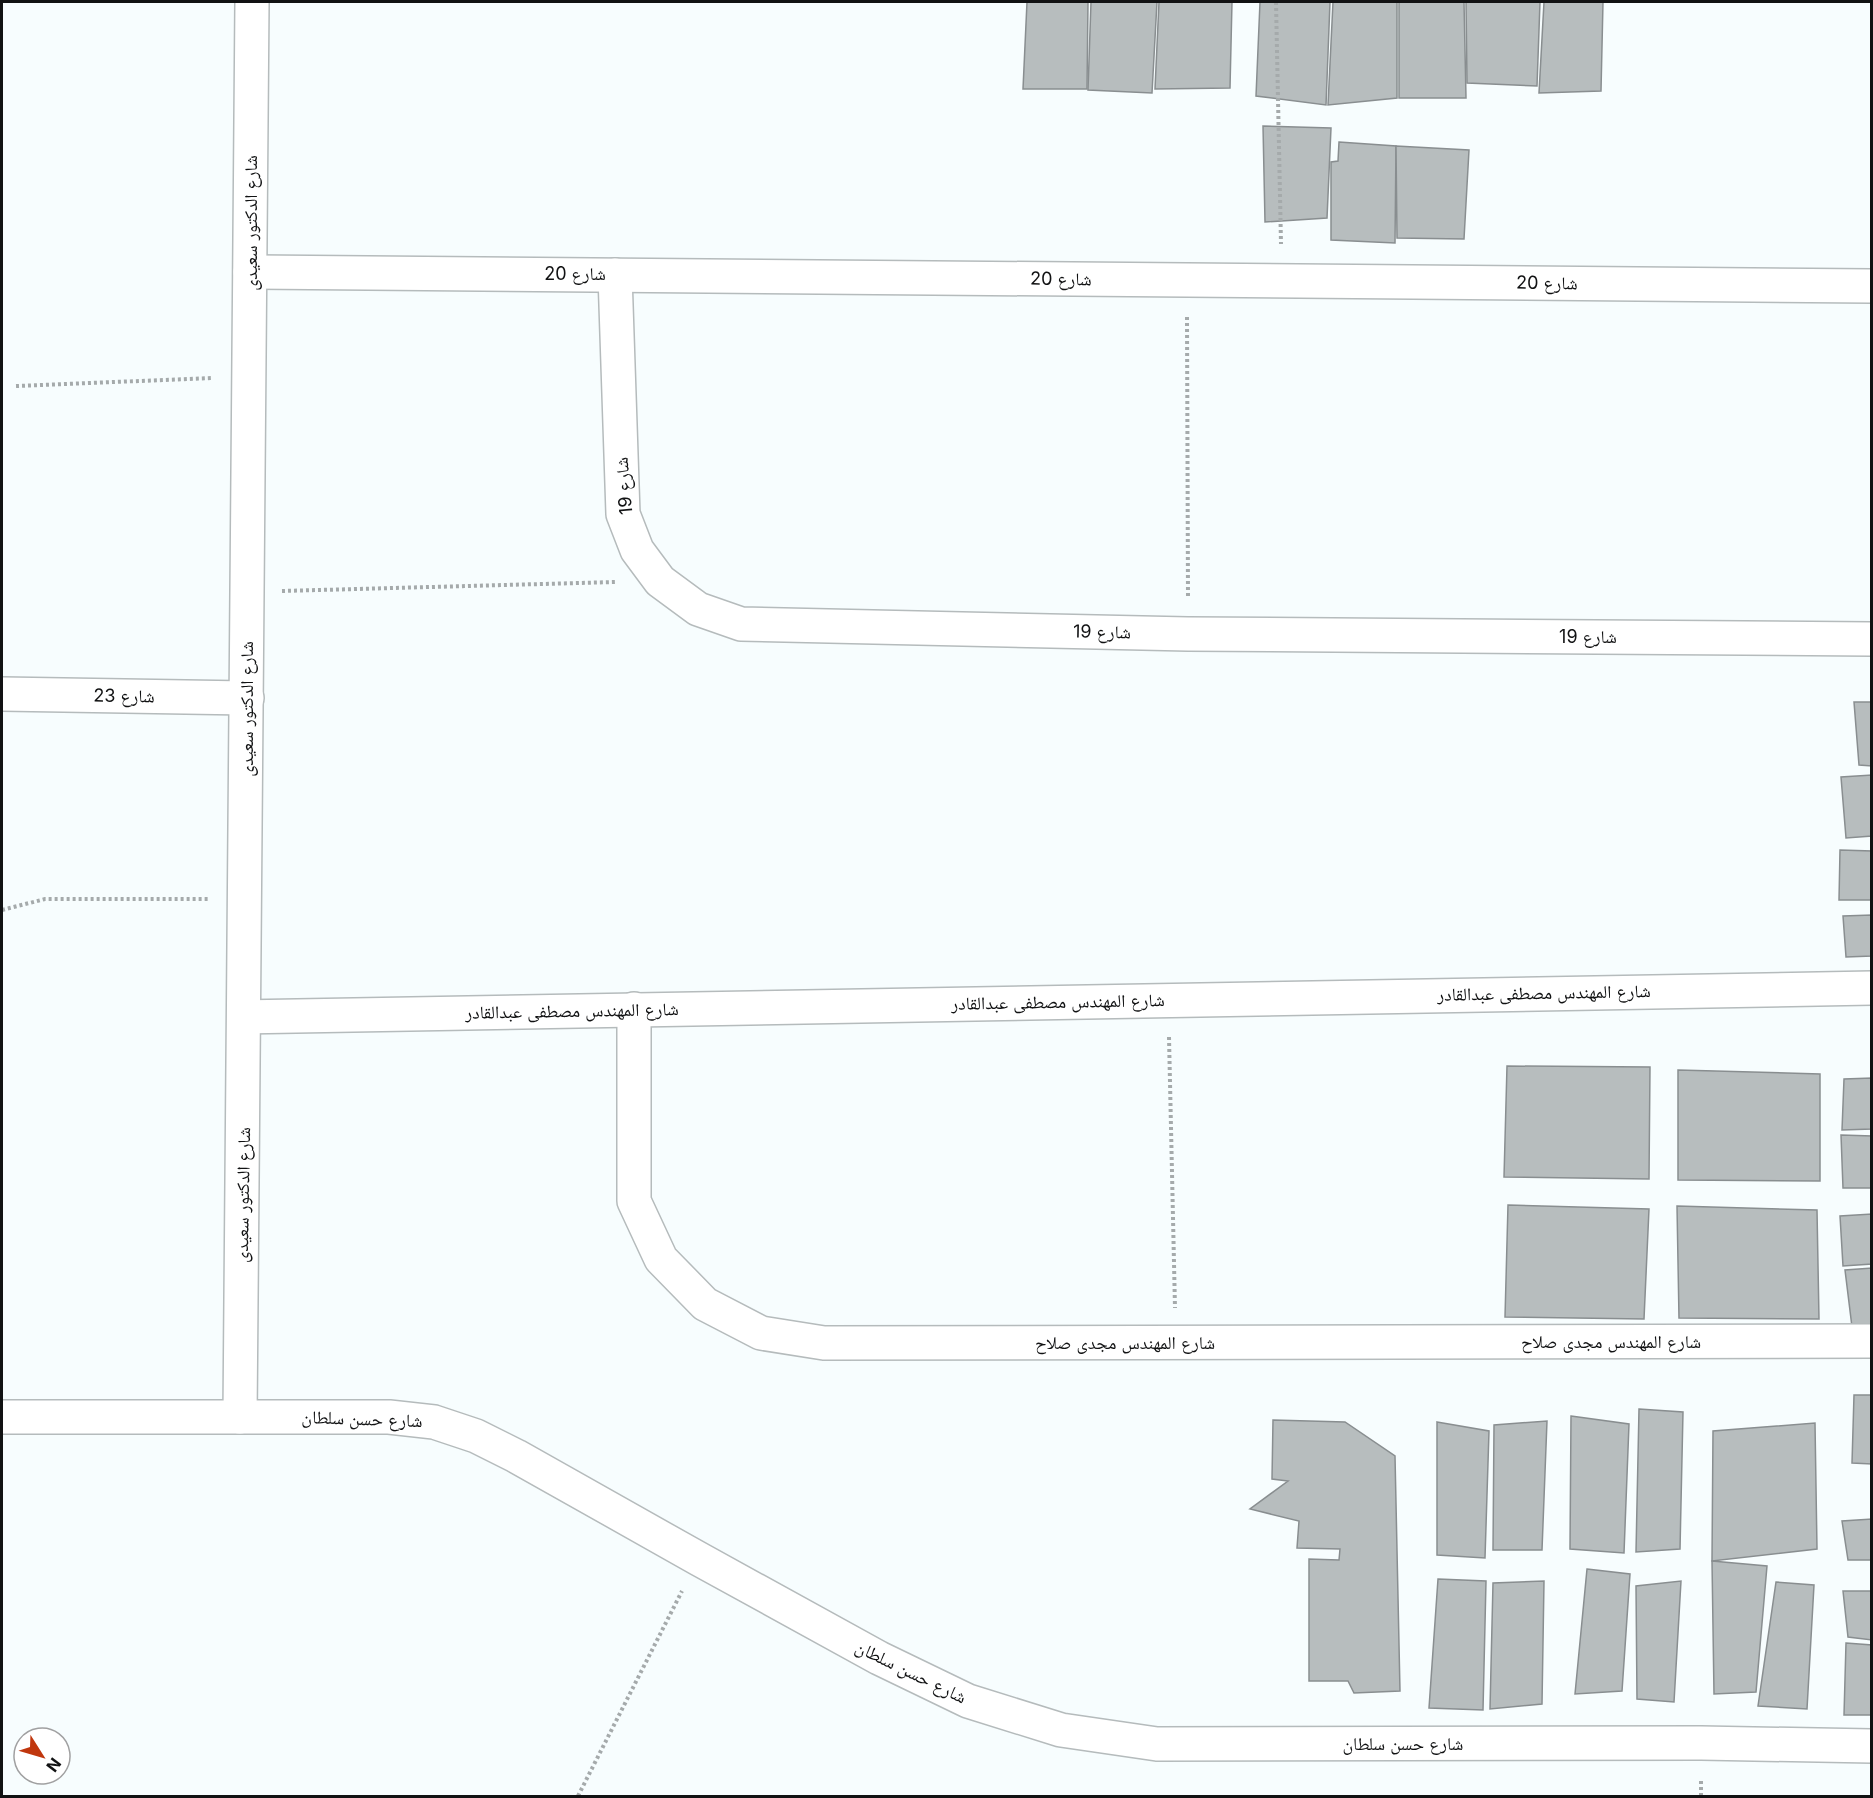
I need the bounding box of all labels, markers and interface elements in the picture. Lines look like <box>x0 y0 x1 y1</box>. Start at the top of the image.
street label: شارع الدكتور سعيدى <box>240 155 262 291</box>
street label: شارع 20 <box>544 263 606 285</box>
street label: شارع 20 <box>1030 267 1092 291</box>
street label: شارع 20 <box>1516 271 1578 295</box>
street label: شارع 19 <box>611 456 637 516</box>
street label: شارع 19 <box>1073 620 1131 644</box>
street label: شارع 19 <box>1559 626 1617 648</box>
street label: شارع الدكتور سعيدى <box>236 641 258 777</box>
street label: شارع 23 <box>93 684 155 708</box>
street label: شارع المهندس مصطفى عبدالقادر <box>1436 980 1651 1006</box>
street label: شارع المهندس مصطفى عبدالقادر <box>950 989 1165 1015</box>
street label: شارع المهندس مصطفى عبدالقادر <box>464 998 679 1024</box>
street label: شارع الدكتور سعيدى <box>231 1127 255 1263</box>
street label: شارع المهندس مجدى صلاح <box>1521 1331 1701 1354</box>
street label: شارع المهندس مجدى صلاح <box>1035 1332 1215 1355</box>
street label: شارع حسن سلطان <box>301 1406 423 1432</box>
street label: شارع حسن سلطان <box>852 1636 970 1708</box>
north arrow <box>12 1726 72 1786</box>
street label: شارع حسن سلطان <box>1343 1733 1463 1755</box>
text: N <box>42 1754 66 1776</box>

